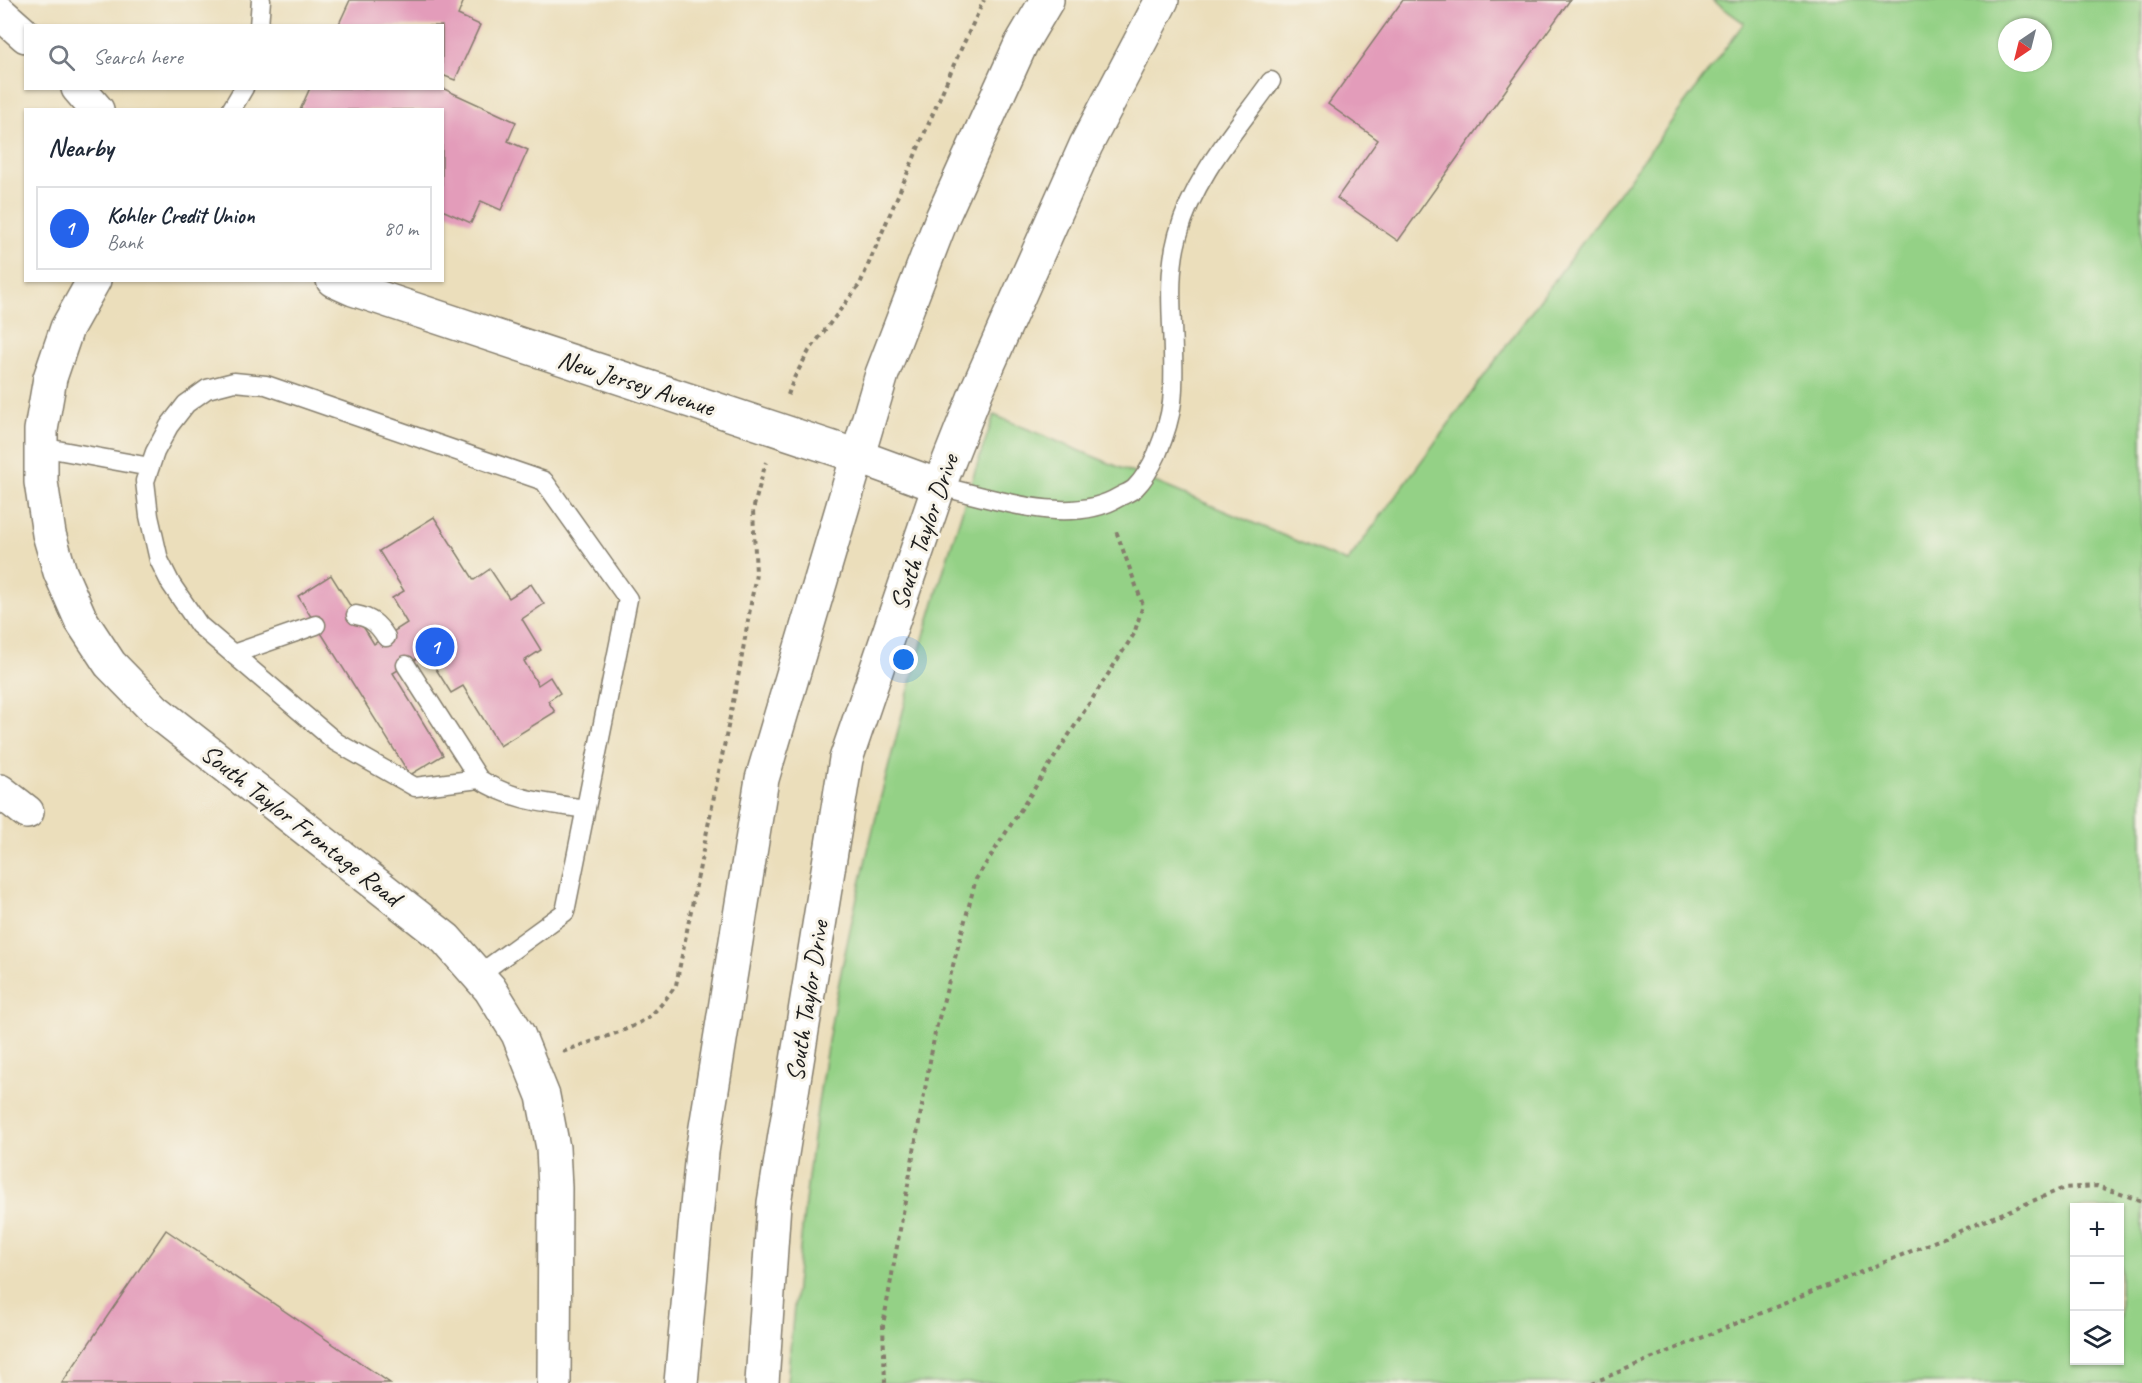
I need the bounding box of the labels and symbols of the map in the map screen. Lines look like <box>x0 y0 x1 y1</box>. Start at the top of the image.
north arrow <box>1998 18 2052 72</box>
street label: New Jersey Avenue <box>554 342 720 424</box>
street label: South Taylor Drive <box>882 448 967 614</box>
pin: 1 <box>416 624 454 670</box>
your location <box>889 645 918 674</box>
street label: South Taylor Frontage Road <box>194 737 411 916</box>
street label: South Taylor Drive <box>778 917 836 1084</box>

